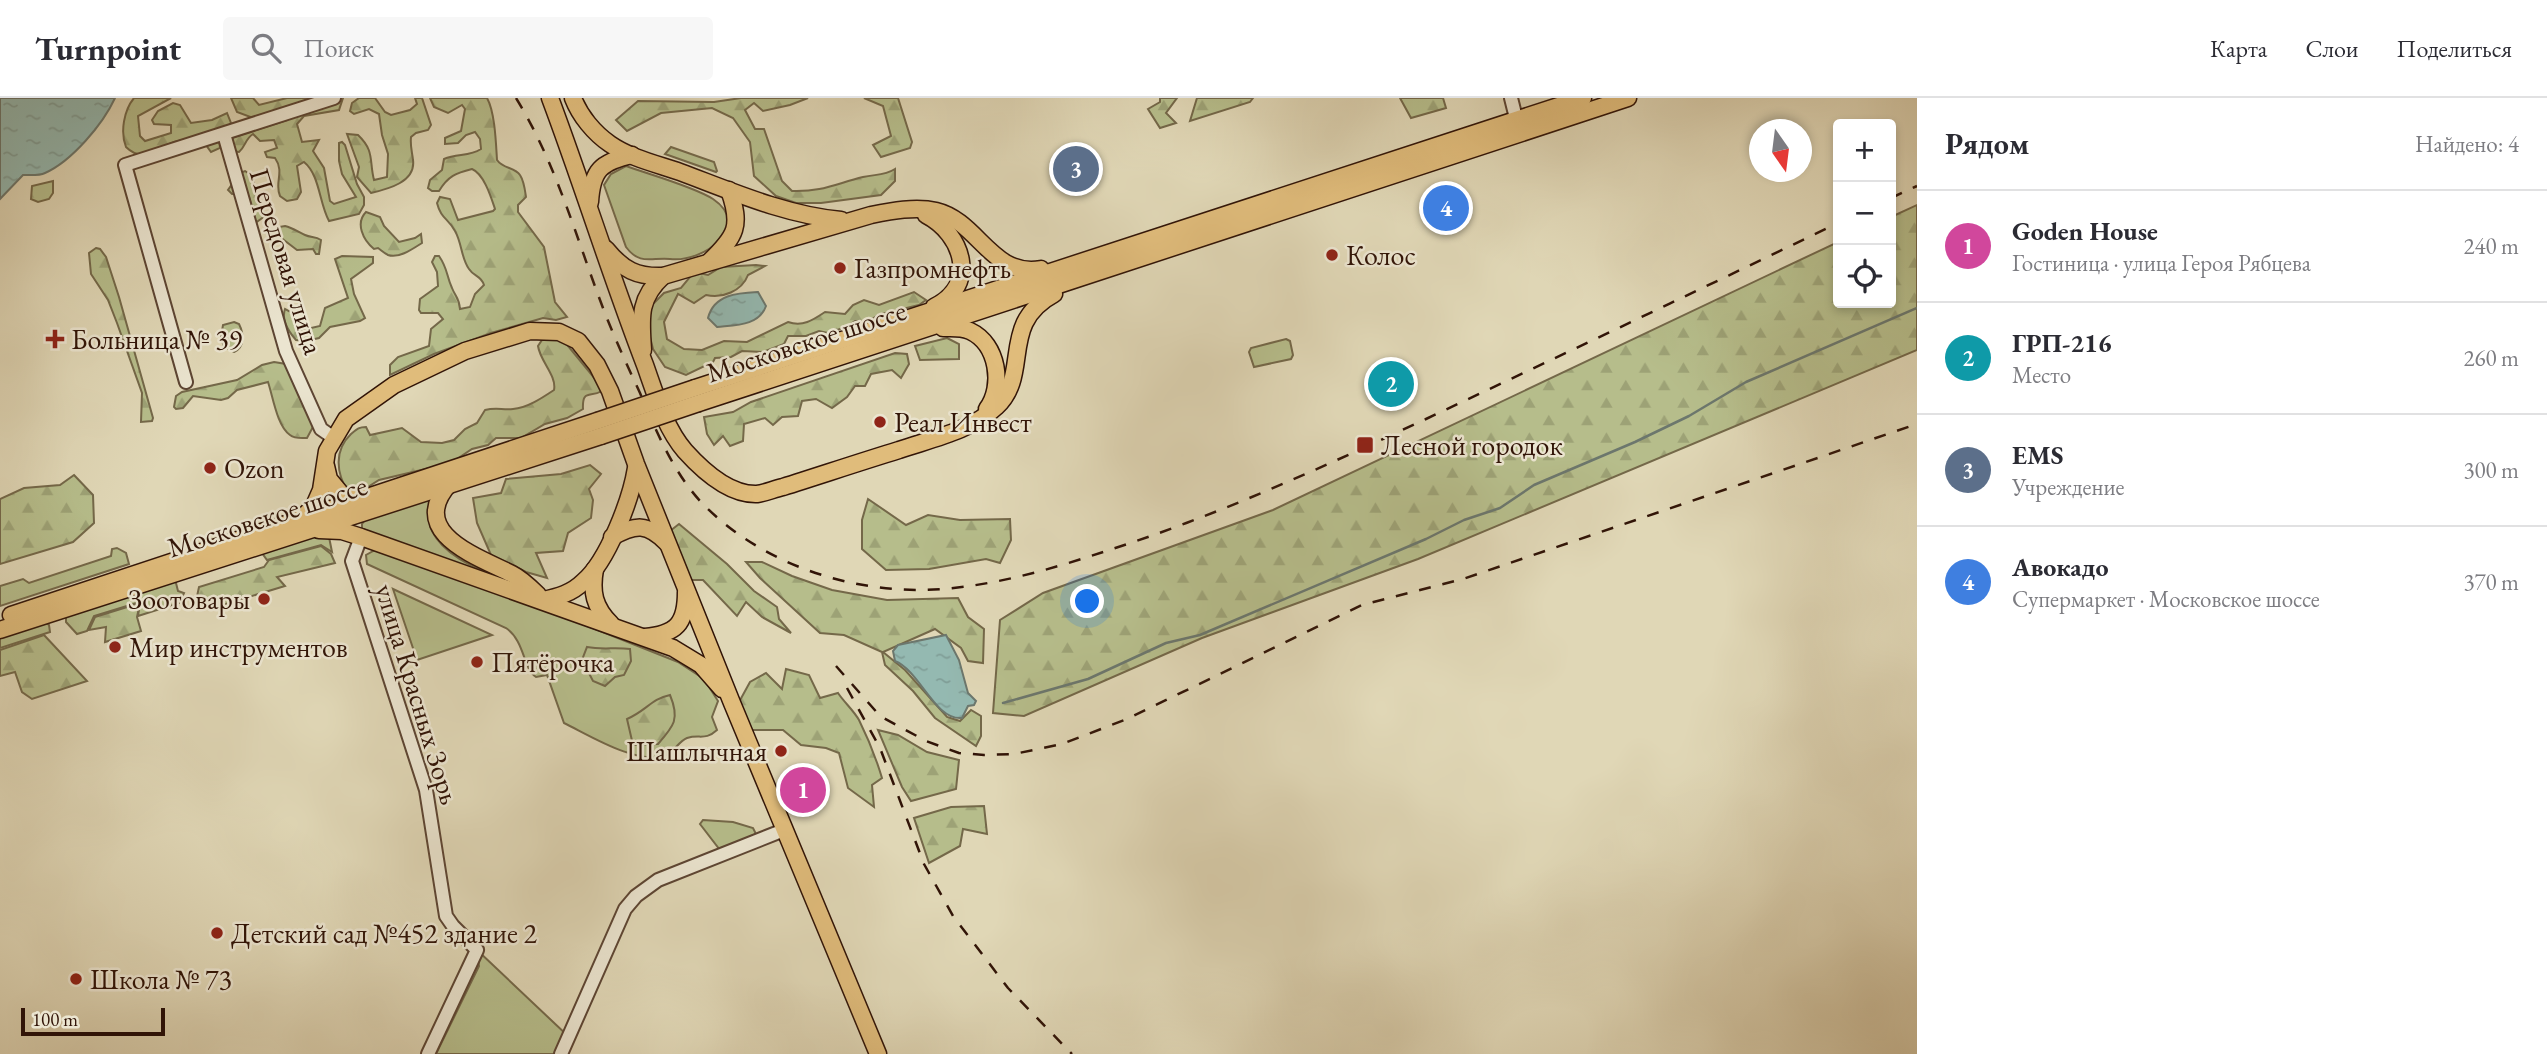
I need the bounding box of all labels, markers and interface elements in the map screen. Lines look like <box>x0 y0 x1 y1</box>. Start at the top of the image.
search box <box>223 17 713 80</box>
text: Turnpoint <box>35 27 181 70</box>
icon: search <box>247 29 285 67</box>
text: Поиск <box>303 31 374 65</box>
text: Карта <box>2210 33 2267 64</box>
text: Слои <box>2305 33 2359 64</box>
text: Поделиться <box>2397 33 2512 64</box>
north arrow <box>1749 119 1812 182</box>
map controls <box>1833 119 1896 308</box>
button: + <box>1833 119 1896 182</box>
text: Рядом <box>1945 124 2029 163</box>
text: Найдено: 4 <box>2415 129 2519 159</box>
pin: 3 <box>1053 143 1099 195</box>
street label: Передовая улица <box>242 164 333 359</box>
pin: 4 <box>1423 182 1469 234</box>
button: − <box>1833 182 1896 245</box>
text: Goden House <box>2012 214 2158 248</box>
text: 1 <box>1962 231 1974 261</box>
text: 240 m <box>2463 231 2519 261</box>
place label: Колос <box>1346 237 1416 273</box>
button: locate <box>1833 245 1896 308</box>
marker: Колос <box>1324 247 1340 263</box>
text: Гостиница · улица Героя Рябцева <box>2012 248 2311 278</box>
place label: Газпромнефть <box>854 250 1011 286</box>
marker: Газпромнефть <box>832 260 848 276</box>
street label: Московское шоссе <box>701 292 911 390</box>
place label: Больница № 39 <box>71 321 242 357</box>
text: ГРП-216 <box>2012 326 2112 360</box>
marker: Больница № 39 <box>45 329 65 349</box>
text: 2 <box>1962 343 1974 373</box>
text: 260 m <box>2463 343 2519 373</box>
pin: 2 <box>1368 358 1414 410</box>
text: Место <box>2012 360 2071 390</box>
place label: Реал Инвест <box>894 404 1032 440</box>
marker: Реал Инвест <box>872 414 888 430</box>
place label: Лесной городок <box>1381 427 1563 463</box>
marker: Лесной городок <box>1355 435 1375 455</box>
text: EMS <box>2012 438 2064 472</box>
place label: Ozon <box>224 450 285 486</box>
text: 3 <box>1962 455 1974 485</box>
text: 300 m <box>2463 455 2519 485</box>
marker: Ozon <box>202 460 218 476</box>
street label: Московское шоссе <box>162 467 372 565</box>
text: Учреждение <box>2012 472 2125 502</box>
text: Авокадо <box>2012 550 2109 584</box>
text: 4 <box>1962 567 1974 597</box>
text: 370 m <box>2463 567 2519 597</box>
street label: улица Красных Зорь <box>367 579 469 809</box>
place label: Зоотовары <box>128 581 250 617</box>
your location <box>1070 584 1104 618</box>
text: Супермаркет · Московское шоссе <box>2012 584 2320 614</box>
marker: Зоотовары <box>256 591 272 607</box>
place label: Мир инструментов <box>129 629 348 665</box>
marker: Мир инструментов <box>107 639 123 655</box>
place label: Пятёрочка <box>491 644 615 680</box>
marker: Пятёрочка <box>469 654 485 670</box>
place label: Шашлычная <box>626 733 767 769</box>
marker: Шашлычная <box>773 743 789 759</box>
pin: 1 <box>780 764 826 816</box>
place label: Детский сад №452 здание 2 <box>231 915 537 951</box>
marker: Детский сад №452 здание 2 <box>209 925 225 941</box>
place label: Школа № 73 <box>90 961 232 997</box>
marker: Школа № 73 <box>68 971 84 987</box>
scale bar <box>21 1005 164 1037</box>
text: 100 m <box>32 1007 78 1032</box>

